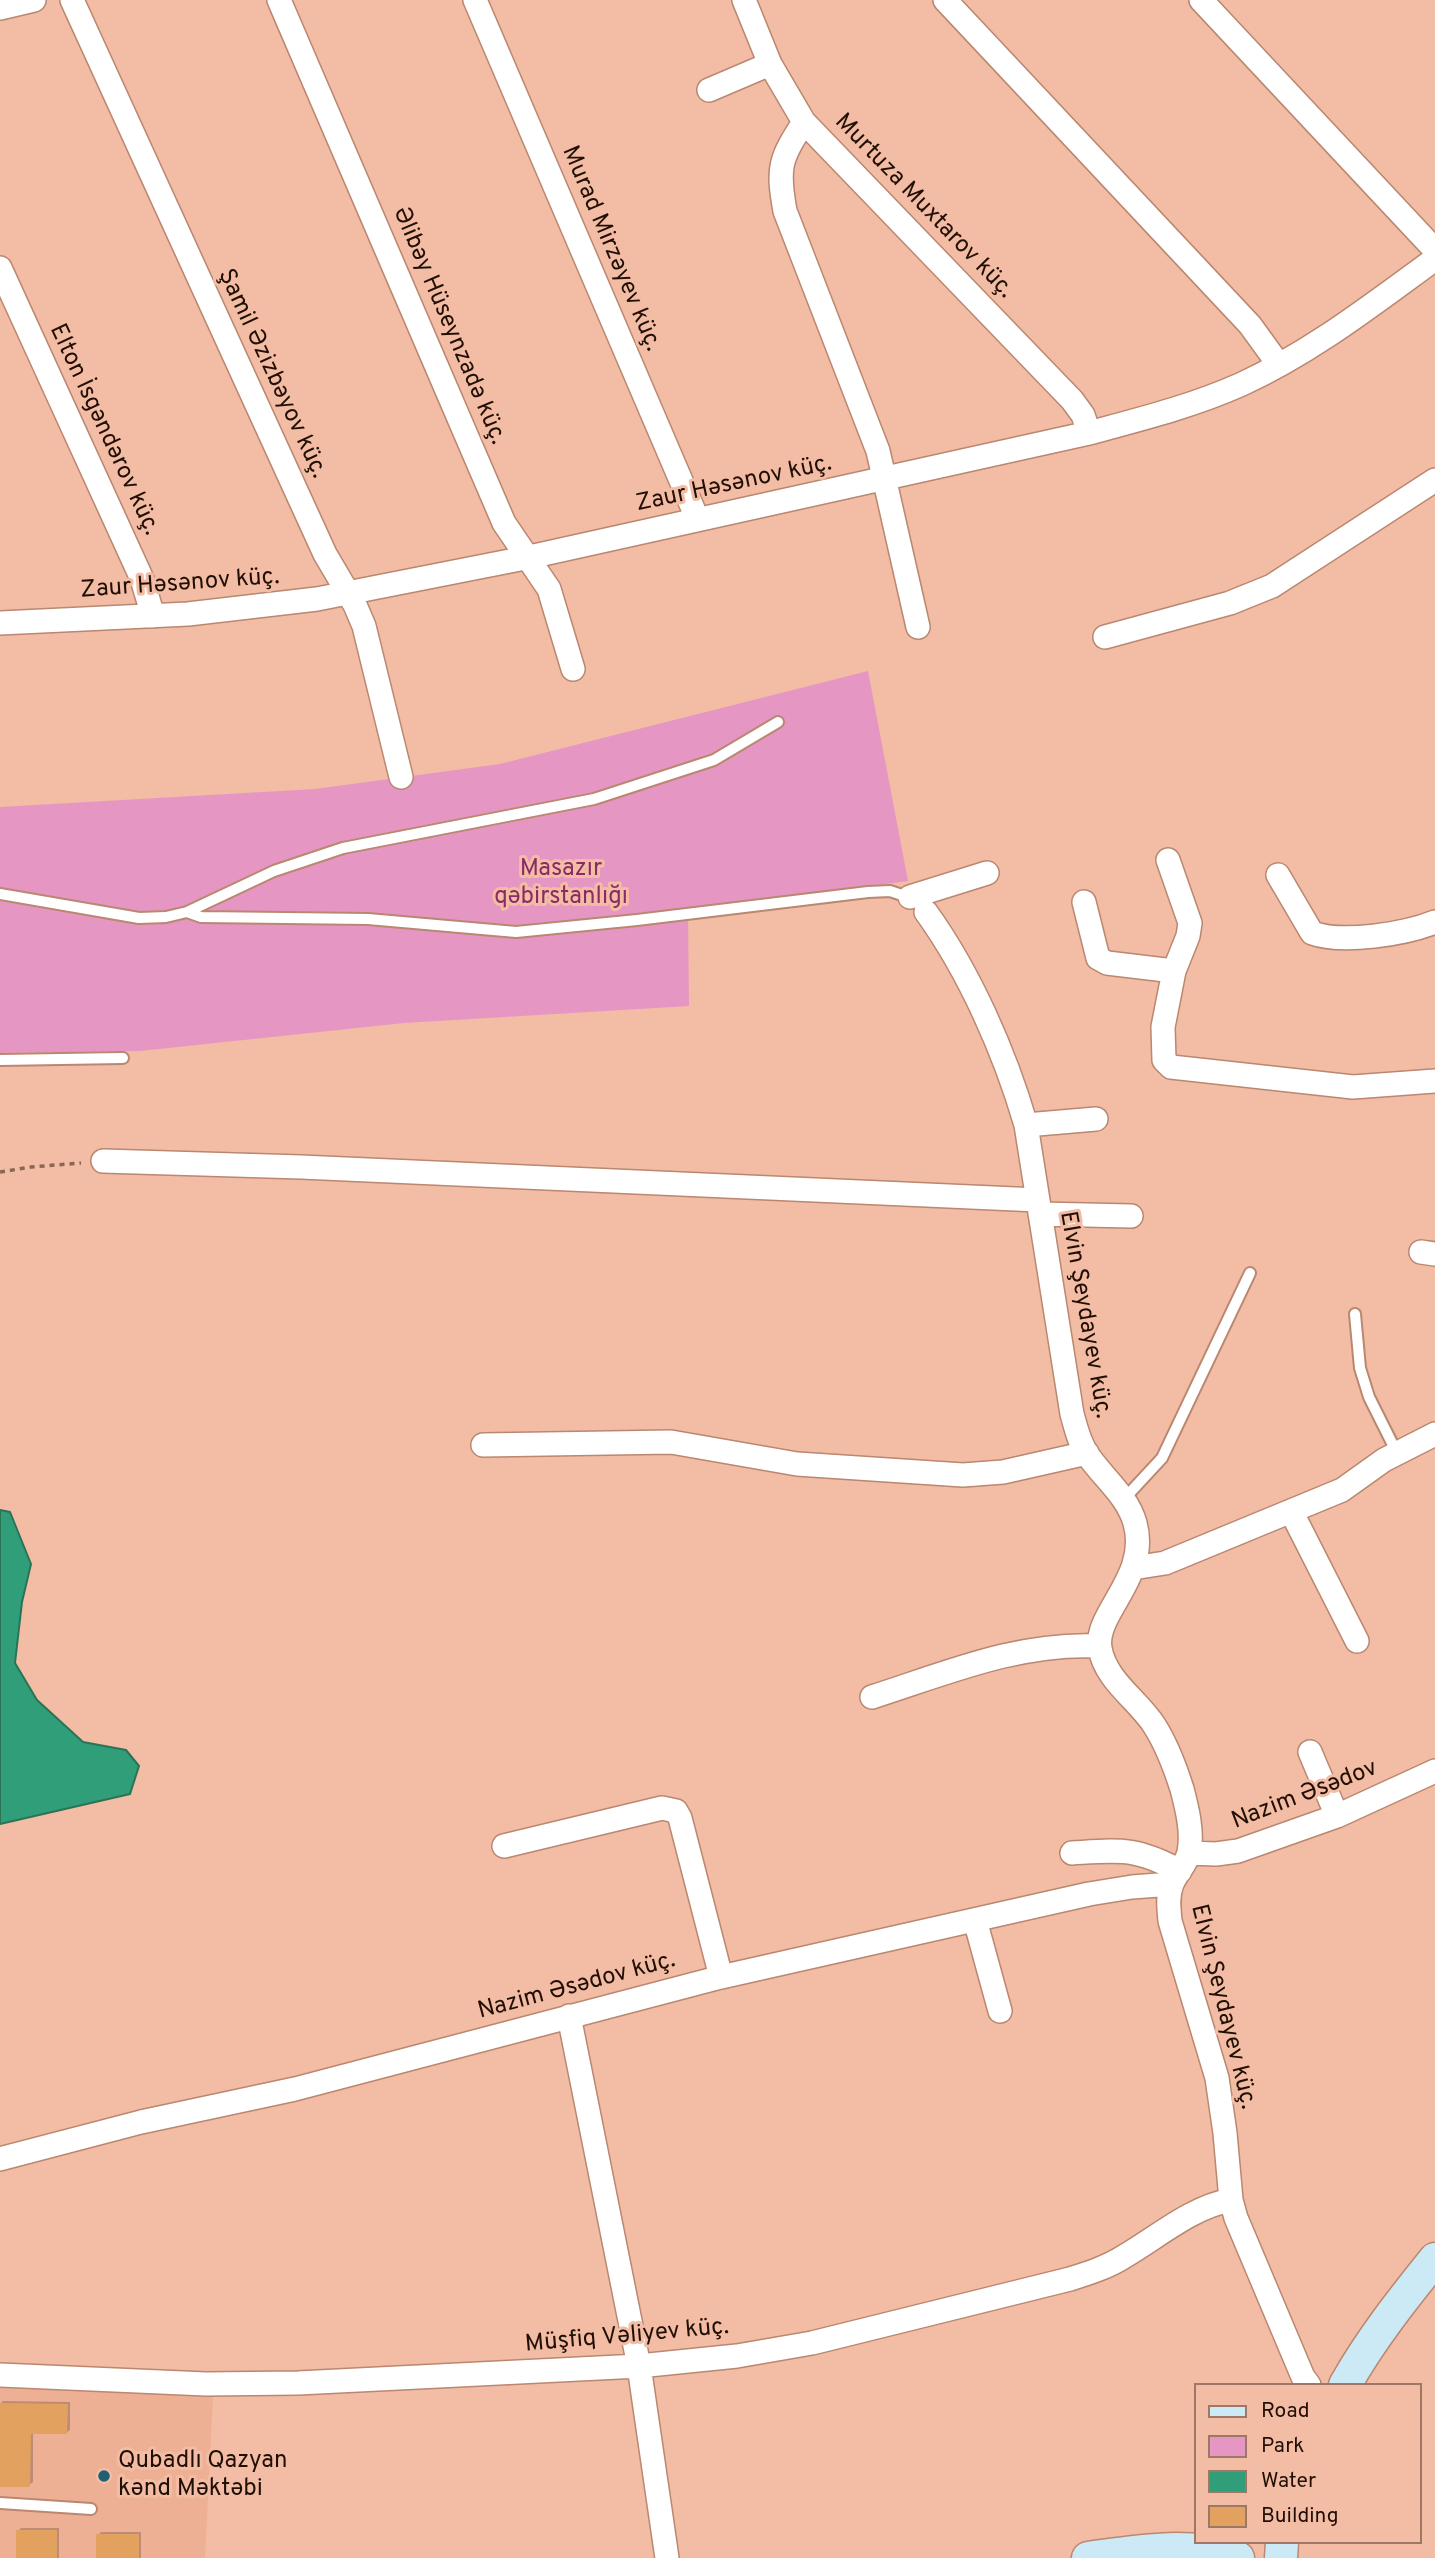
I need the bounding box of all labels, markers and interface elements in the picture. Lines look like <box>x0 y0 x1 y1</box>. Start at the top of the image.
street label: Murtuza Muxtarov küç. <box>827 109 1019 305</box>
street label: Murad Mirzəyev küç. <box>554 142 666 356</box>
street label: Əlibəy Hüseynzadə küç. <box>385 203 511 449</box>
street label: Şamil Əzizbəyov küç. <box>210 265 332 483</box>
street label: Elton İsgəndərov küç. <box>41 320 165 540</box>
street label: Zaur Həsənov küç. <box>633 450 835 520</box>
street label: Zaur Həsənov küç. <box>79 564 281 606</box>
park label: Masazır qəbirstanlığı <box>494 856 628 912</box>
street label: Elvin Şeydayev küç. <box>1052 1209 1116 1421</box>
street label: Nazim Əsədov <box>1228 1755 1382 1837</box>
street label: Elvin Şeydayev küç. <box>1183 1902 1261 2112</box>
street label: Nazim Əsədov küç. <box>475 1947 679 2027</box>
street label: Müşfiq Vəliyev küç. <box>524 2314 730 2360</box>
legend <box>1194 2383 1421 2544</box>
text: Road <box>1261 2398 1310 2425</box>
text: Park <box>1261 2433 1304 2460</box>
place label: Qubadlı Qazyan kənd Məktəbi <box>118 2448 288 2504</box>
marker: Qubadlı Qazyan kənd Məktəbi <box>96 2468 112 2484</box>
text: Water <box>1261 2468 1316 2495</box>
text: Building <box>1261 2503 1339 2530</box>

